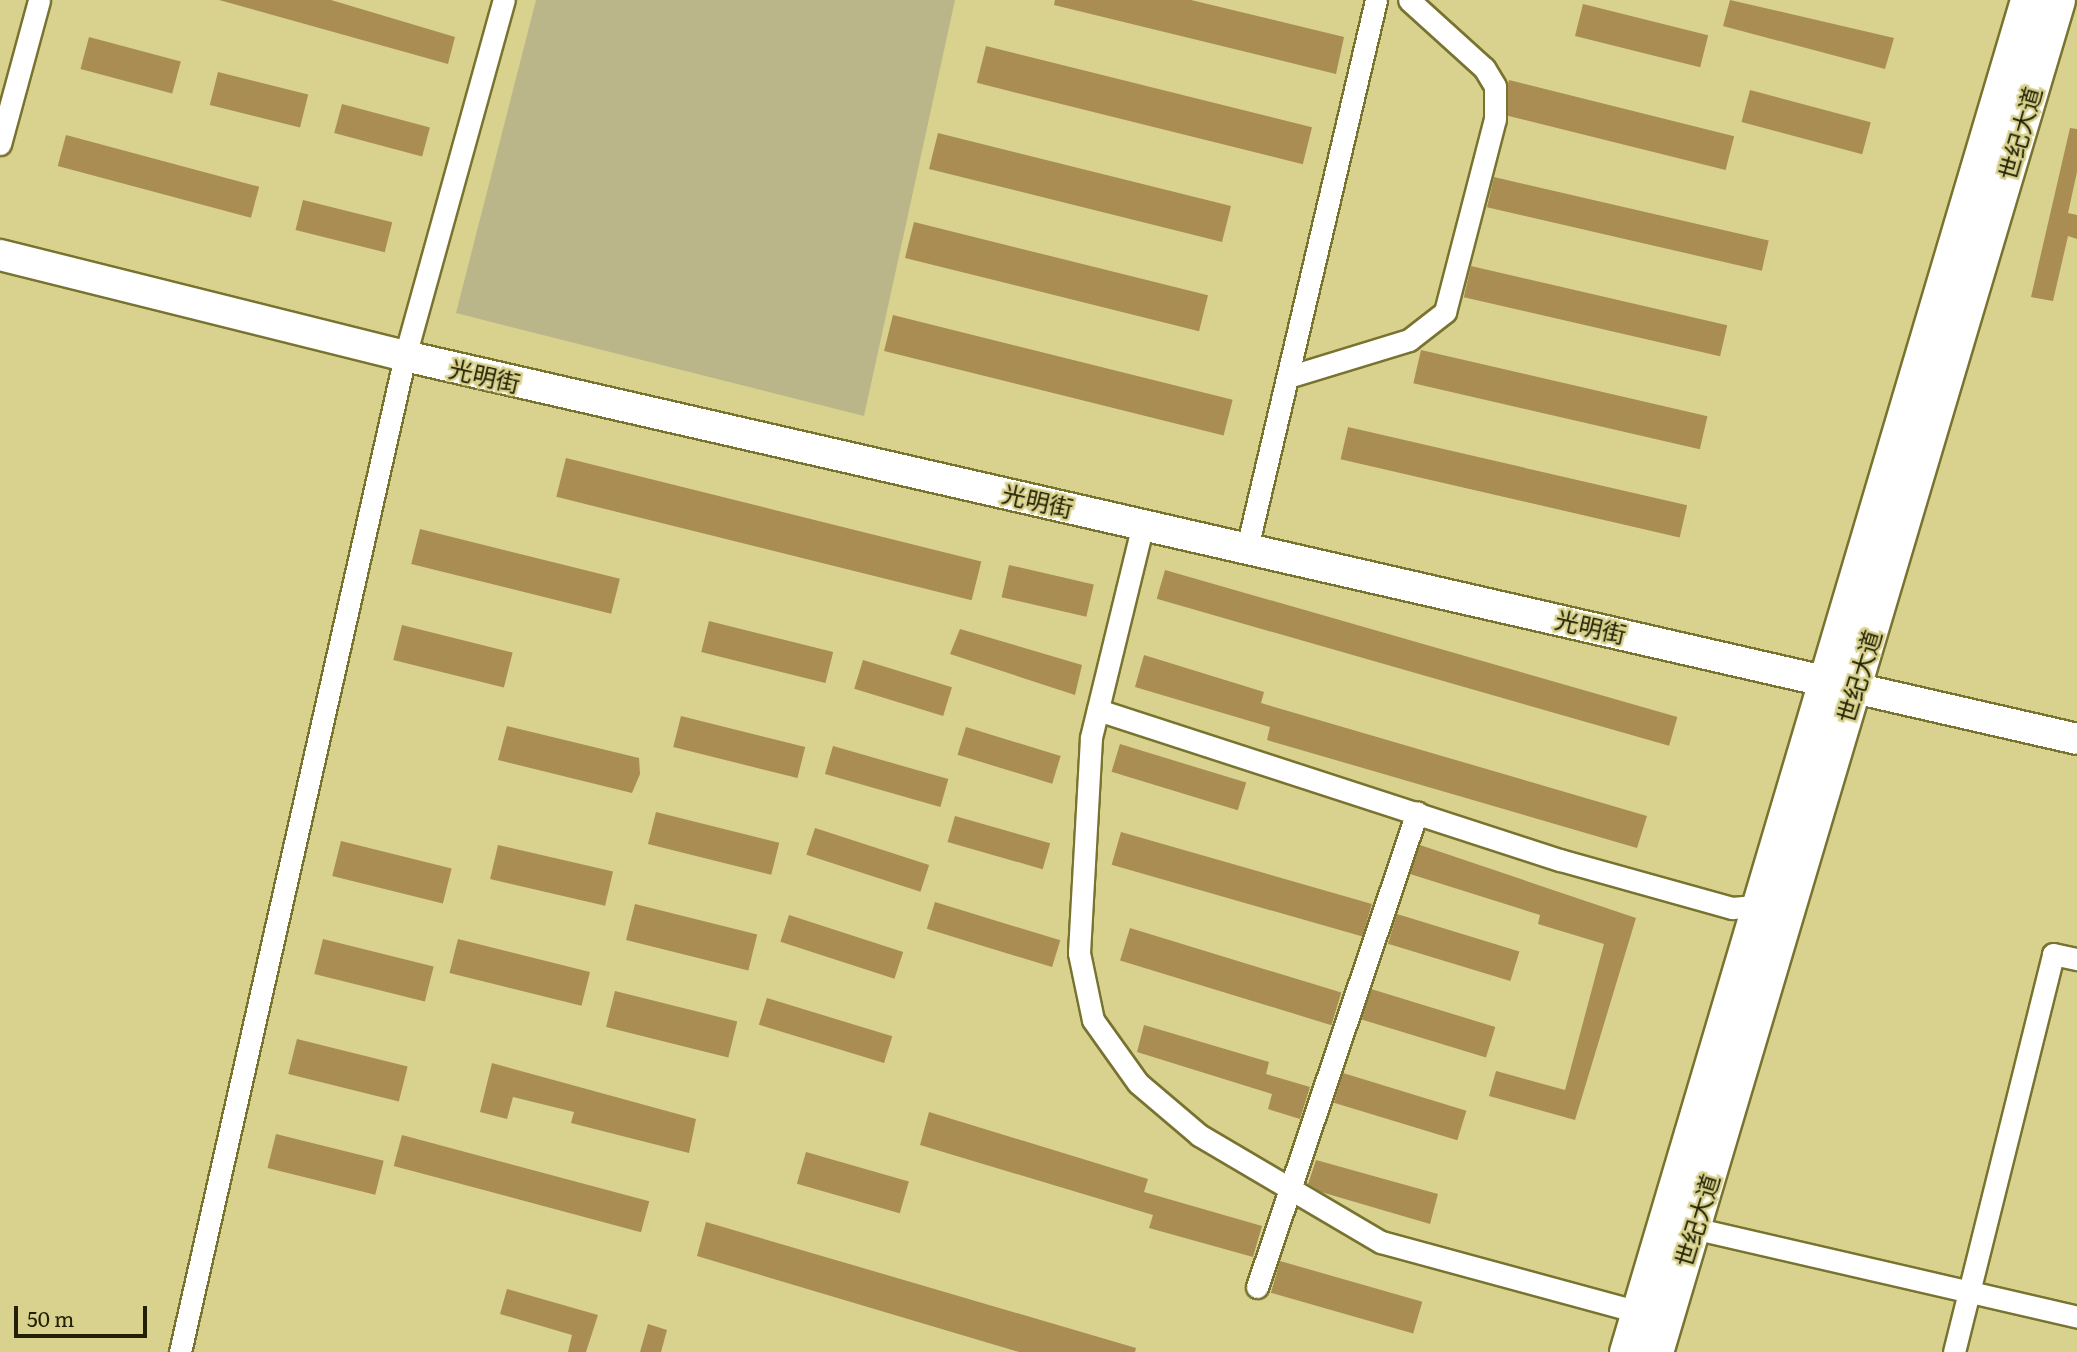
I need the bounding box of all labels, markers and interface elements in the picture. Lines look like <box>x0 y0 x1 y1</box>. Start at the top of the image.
street label: 世纪大道 <box>1992 83 2046 183</box>
street label: 光明街 <box>447 353 523 397</box>
street label: 光明街 <box>1000 478 1076 522</box>
street label: 光明街 <box>1553 604 1629 648</box>
street label: 世纪大道 <box>1830 626 1886 726</box>
street label: 世纪大道 <box>1668 1170 1724 1270</box>
scale bar <box>18 1292 150 1336</box>
text: 50 m <box>27 1302 74 1333</box>

